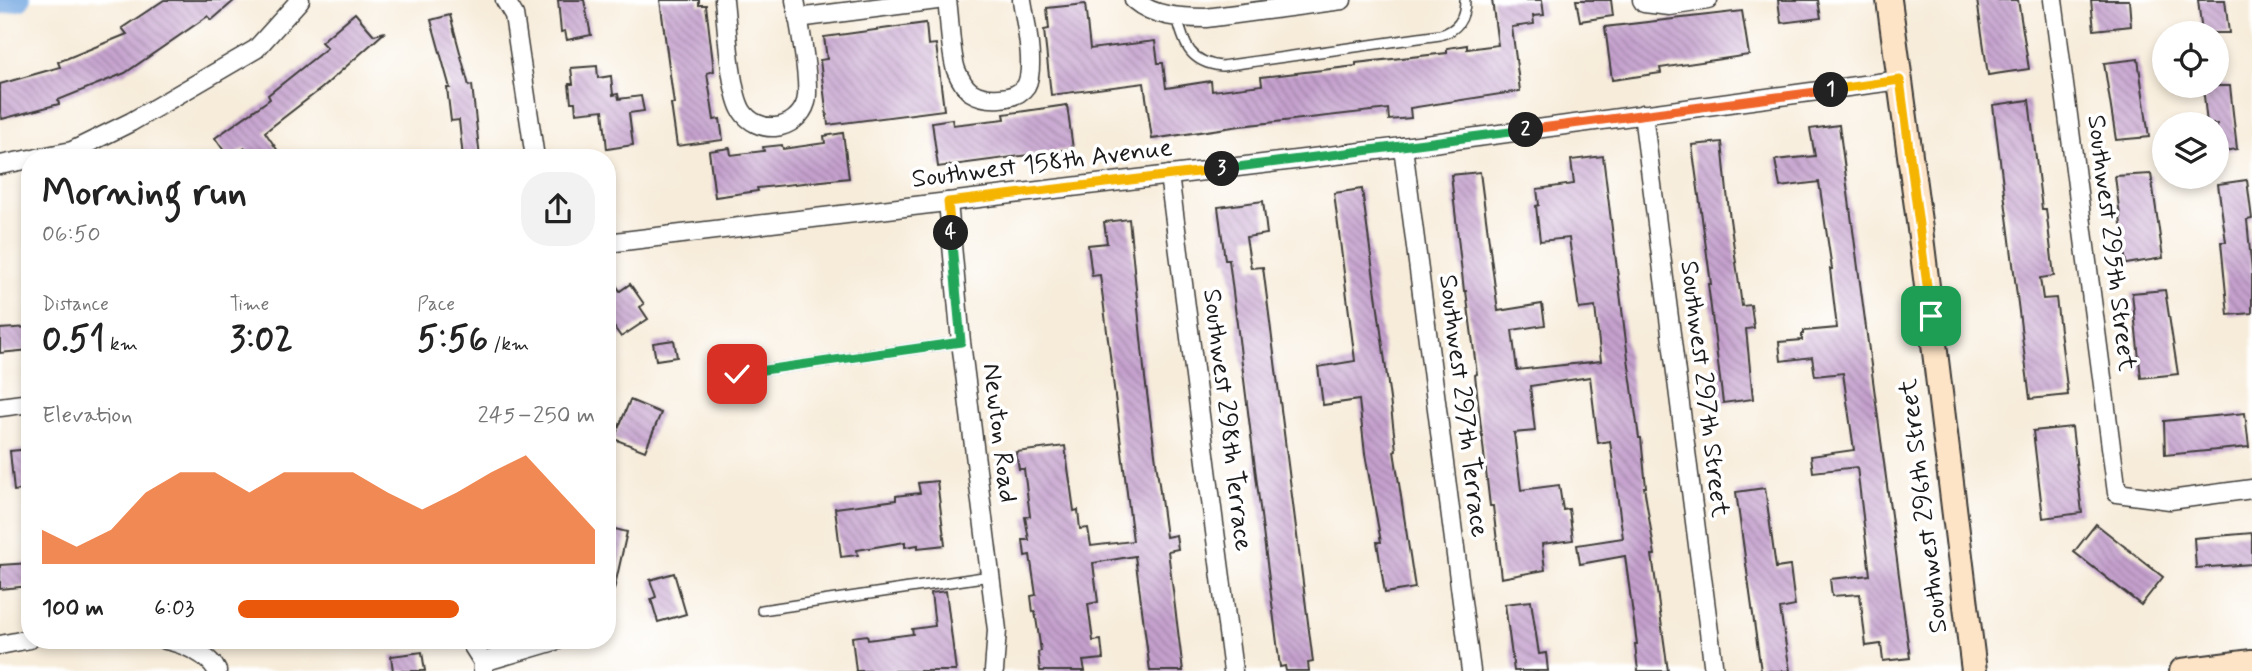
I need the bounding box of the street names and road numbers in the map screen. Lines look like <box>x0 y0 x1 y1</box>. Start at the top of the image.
street label: Southwest 295th Street <box>2078 113 2144 373</box>
street label: Southwest 158th Avenue <box>910 131 1174 197</box>
street label: Southwest 297th Street <box>1671 259 1737 519</box>
street label: Southwest 297th Terrace <box>1430 273 1496 539</box>
street label: Southwest 298th Terrace <box>1194 287 1260 553</box>
street label: Newton Road <box>974 361 1024 505</box>
street label: Southwest 296th Street <box>1892 377 1956 635</box>

